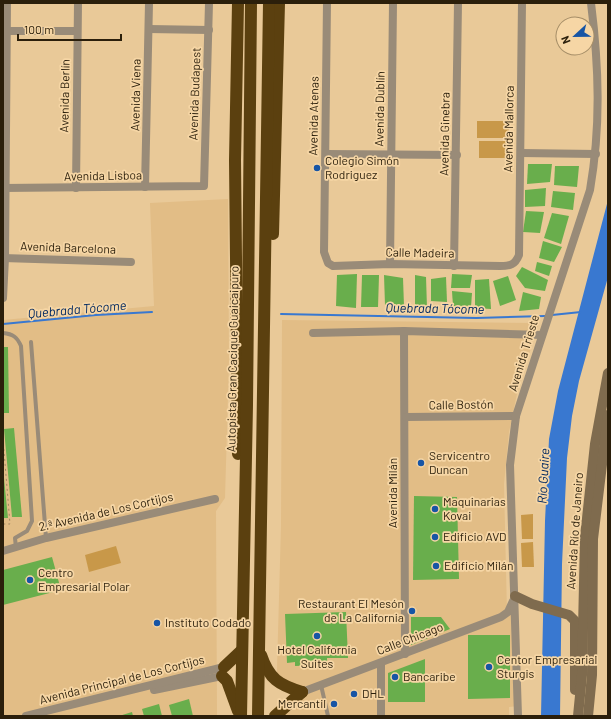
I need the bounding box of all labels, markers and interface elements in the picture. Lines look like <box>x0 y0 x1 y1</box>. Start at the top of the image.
scale bar <box>18 16 121 42</box>
north arrow <box>555 16 595 56</box>
text: 100 m <box>24 22 54 36</box>
text: N <box>558 34 573 46</box>
street label: Avenida Budapest <box>185 47 203 141</box>
street label: Avenida Berlín <box>56 59 72 133</box>
street label: Avenida Viena <box>127 59 143 131</box>
street label: Avenida Dublín <box>371 71 387 147</box>
street label: Avenida Atenas <box>305 76 321 156</box>
street label: Avenida Mallorca <box>500 85 516 173</box>
street label: Avenida Ginebra <box>436 92 452 176</box>
place label: Colegio Simón Rodriguez <box>325 153 399 181</box>
marker: Colegio Simón Rodriguez <box>312 163 322 173</box>
street label: Avenida Lisboa <box>64 167 142 183</box>
street label: Avenida Barcelona <box>20 238 116 256</box>
street label: Calle Madeira <box>385 244 455 260</box>
street label: Autopista Gran Cacique Guaicaipuro <box>223 266 241 452</box>
water label: Quebrada Tócome <box>27 297 127 321</box>
water label: Quebrada Tócome <box>386 299 485 317</box>
street label: Avenida Trieste <box>505 313 541 393</box>
street label: Calle Bostón <box>429 396 493 412</box>
place label: Servicentro Duncan <box>429 448 490 476</box>
water label: Río Guaire <box>534 448 552 504</box>
street label: Avenida Milán <box>385 458 399 528</box>
marker: Servicentro Duncan <box>416 458 426 468</box>
street label: Avenida Río de Janeiro <box>563 472 585 590</box>
street label: 2.ª Avenida de Los Cortijos <box>37 489 175 533</box>
place label: Maquinarias Kovai <box>443 494 506 522</box>
marker: Maquinarias Kovai <box>430 504 440 514</box>
place label: Edificio AVD <box>443 529 506 543</box>
marker: Edificio AVD <box>430 532 440 542</box>
place label: Edificio Milán <box>444 558 513 572</box>
marker: Edificio Milán <box>431 561 441 571</box>
place label: Centro Empresarial Polar <box>38 565 130 593</box>
marker: Centro Empresarial Polar <box>25 575 35 585</box>
place label: Restaurant El Mesón de La California <box>298 596 404 624</box>
marker: Restaurant El Mesón de La California <box>407 606 417 616</box>
place label: Instituto Codado <box>165 615 251 629</box>
marker: Instituto Codado <box>152 618 162 628</box>
street label: Calle Chicago <box>375 619 445 657</box>
marker: Hotel California Suites <box>312 631 322 641</box>
place label: Hotel California Suites <box>277 642 357 670</box>
street label: Avenida Principal de Los Cortijos <box>38 652 206 706</box>
place label: Centor Empresarial Sturgis <box>497 652 597 680</box>
marker: Centor Empresarial Sturgis <box>484 662 494 672</box>
place label: Bancaribe <box>403 669 456 683</box>
marker: Bancaribe <box>390 672 400 682</box>
place label: DHL <box>362 686 384 700</box>
marker: DHL <box>349 689 359 699</box>
place label: Mercantil <box>278 696 326 710</box>
marker: Mercantil <box>329 699 339 709</box>

